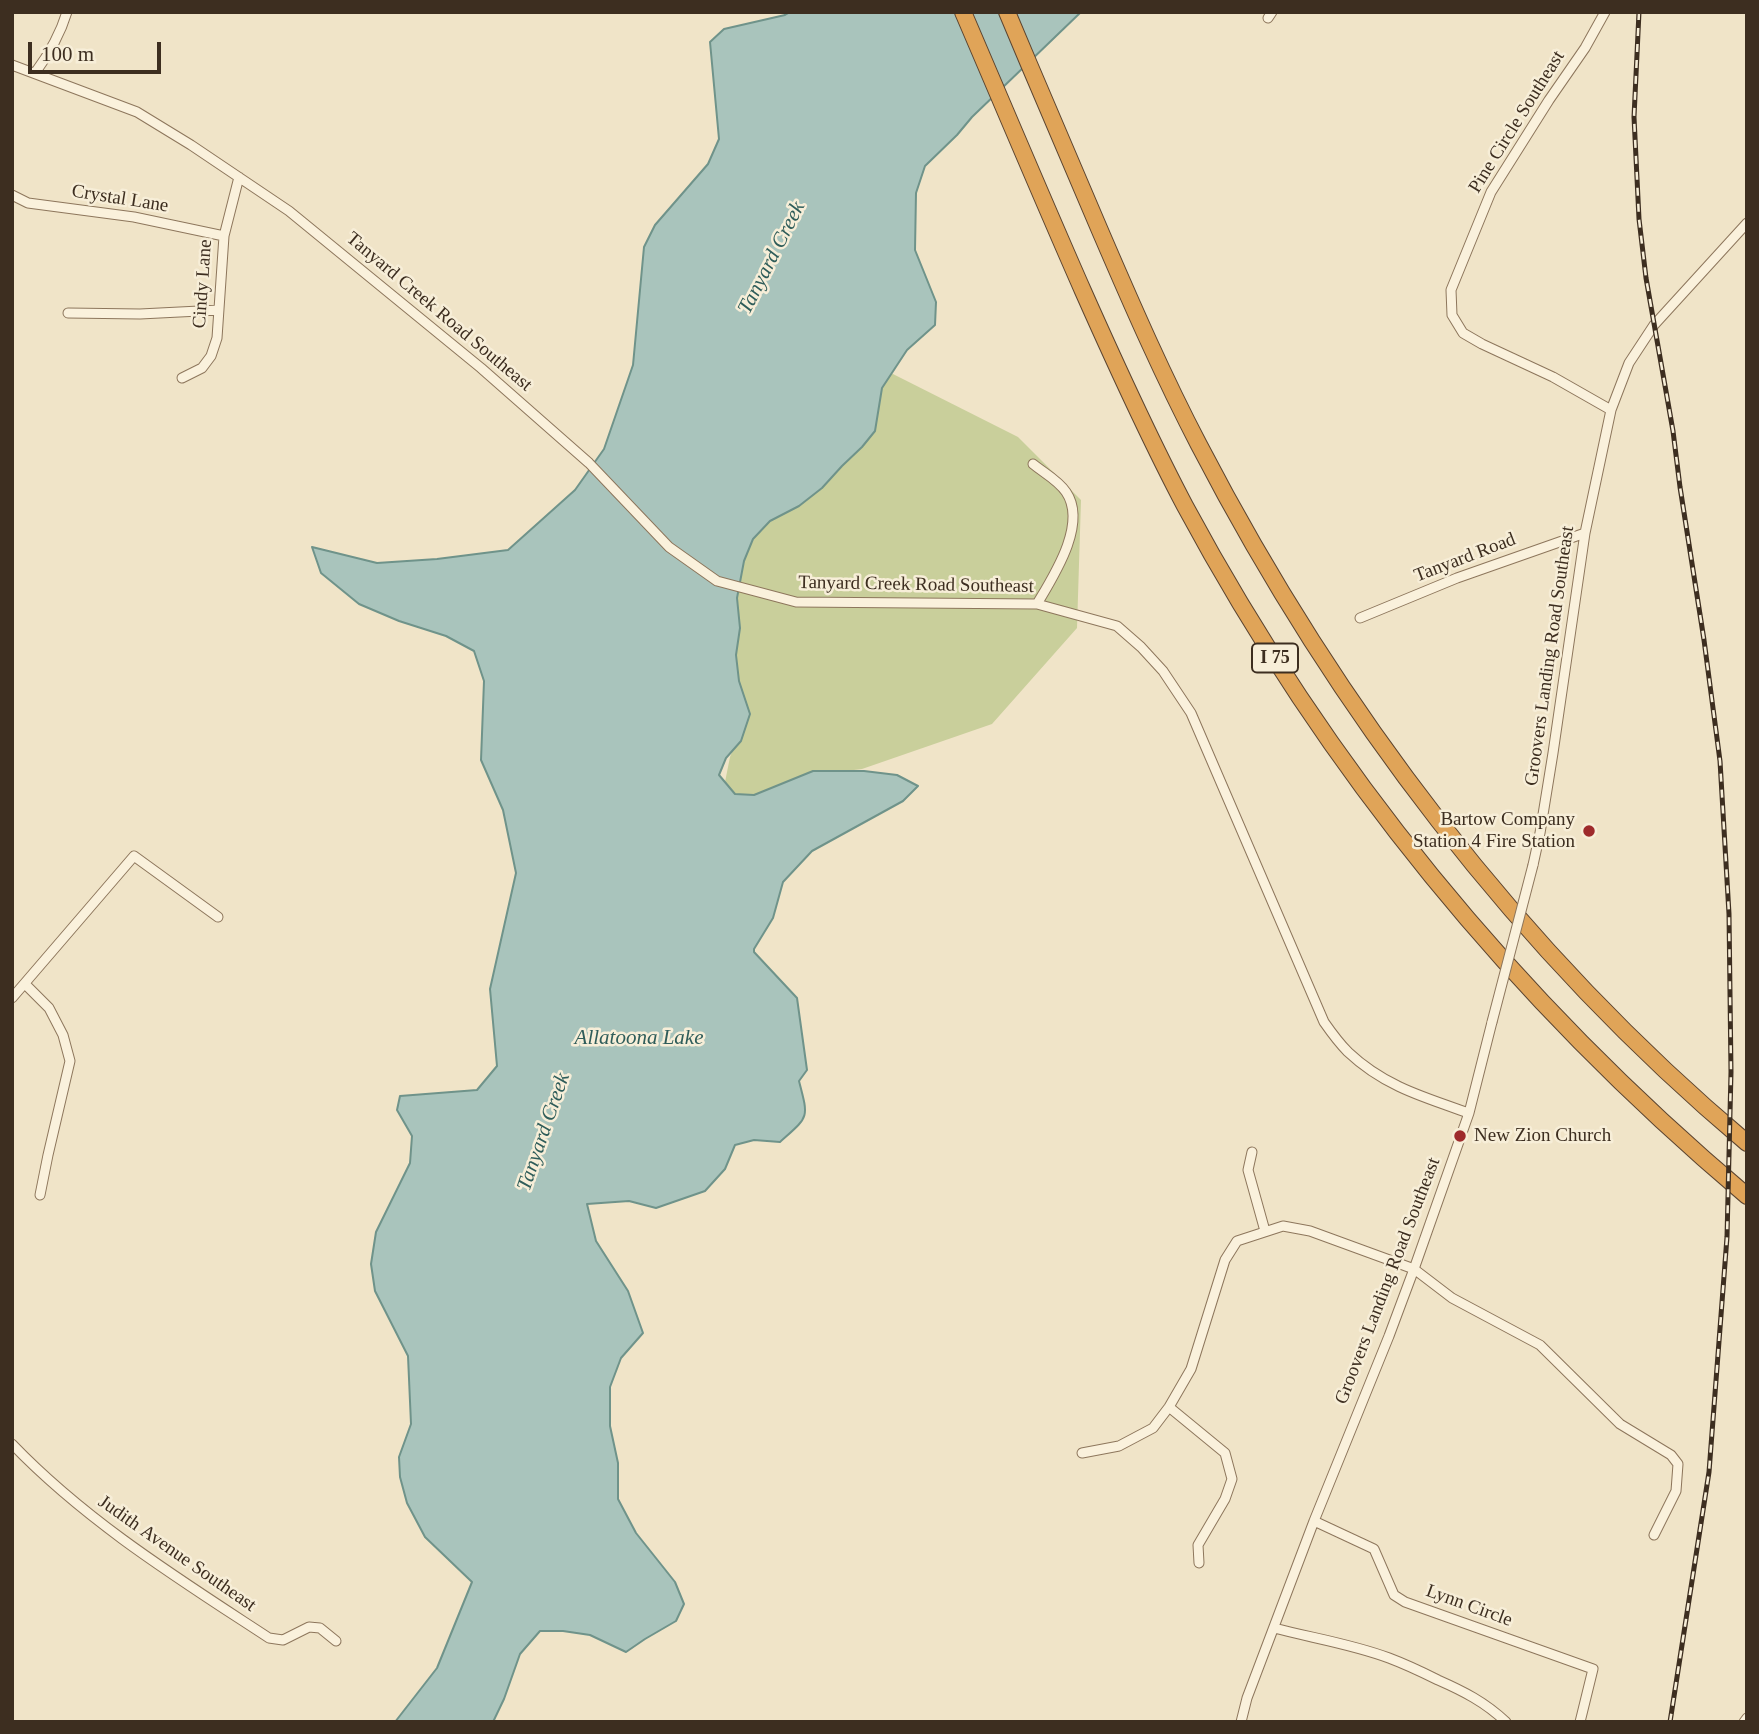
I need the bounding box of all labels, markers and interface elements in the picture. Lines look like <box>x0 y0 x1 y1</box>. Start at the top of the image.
scale bar <box>32 28 164 72</box>
text: 100 m <box>41 42 94 66</box>
street label: Pine Circle Southeast <box>1464 47 1570 197</box>
street label: Crystal Lane <box>70 180 170 218</box>
water label: Tanyard Creek <box>733 197 811 319</box>
street label: Tanyard Creek Road Southeast <box>341 228 537 396</box>
street label: Cindy Lane <box>189 239 217 329</box>
street label: Groovers Landing Road Southeast <box>1520 525 1580 787</box>
street label: Tanyard Road <box>1411 528 1519 588</box>
street label: Tanyard Creek Road Southeast <box>798 572 1034 598</box>
road number: I 75 <box>1252 644 1298 672</box>
place label: Bartow Company Station 4 Fire Station <box>1413 809 1575 853</box>
marker: Bartow Company Station 4 Fire Station <box>1581 823 1597 839</box>
water label: Allatoona Lake <box>575 1025 703 1051</box>
water label: Tanyard Creek <box>512 1070 576 1194</box>
place label: New Zion Church <box>1474 1125 1611 1147</box>
marker: New Zion Church <box>1452 1128 1468 1144</box>
street label: Groovers Landing Road Southeast <box>1330 1154 1446 1408</box>
street label: Judith Avenue Southeast <box>94 1491 260 1617</box>
street label: Lynn Circle <box>1423 1580 1515 1632</box>

